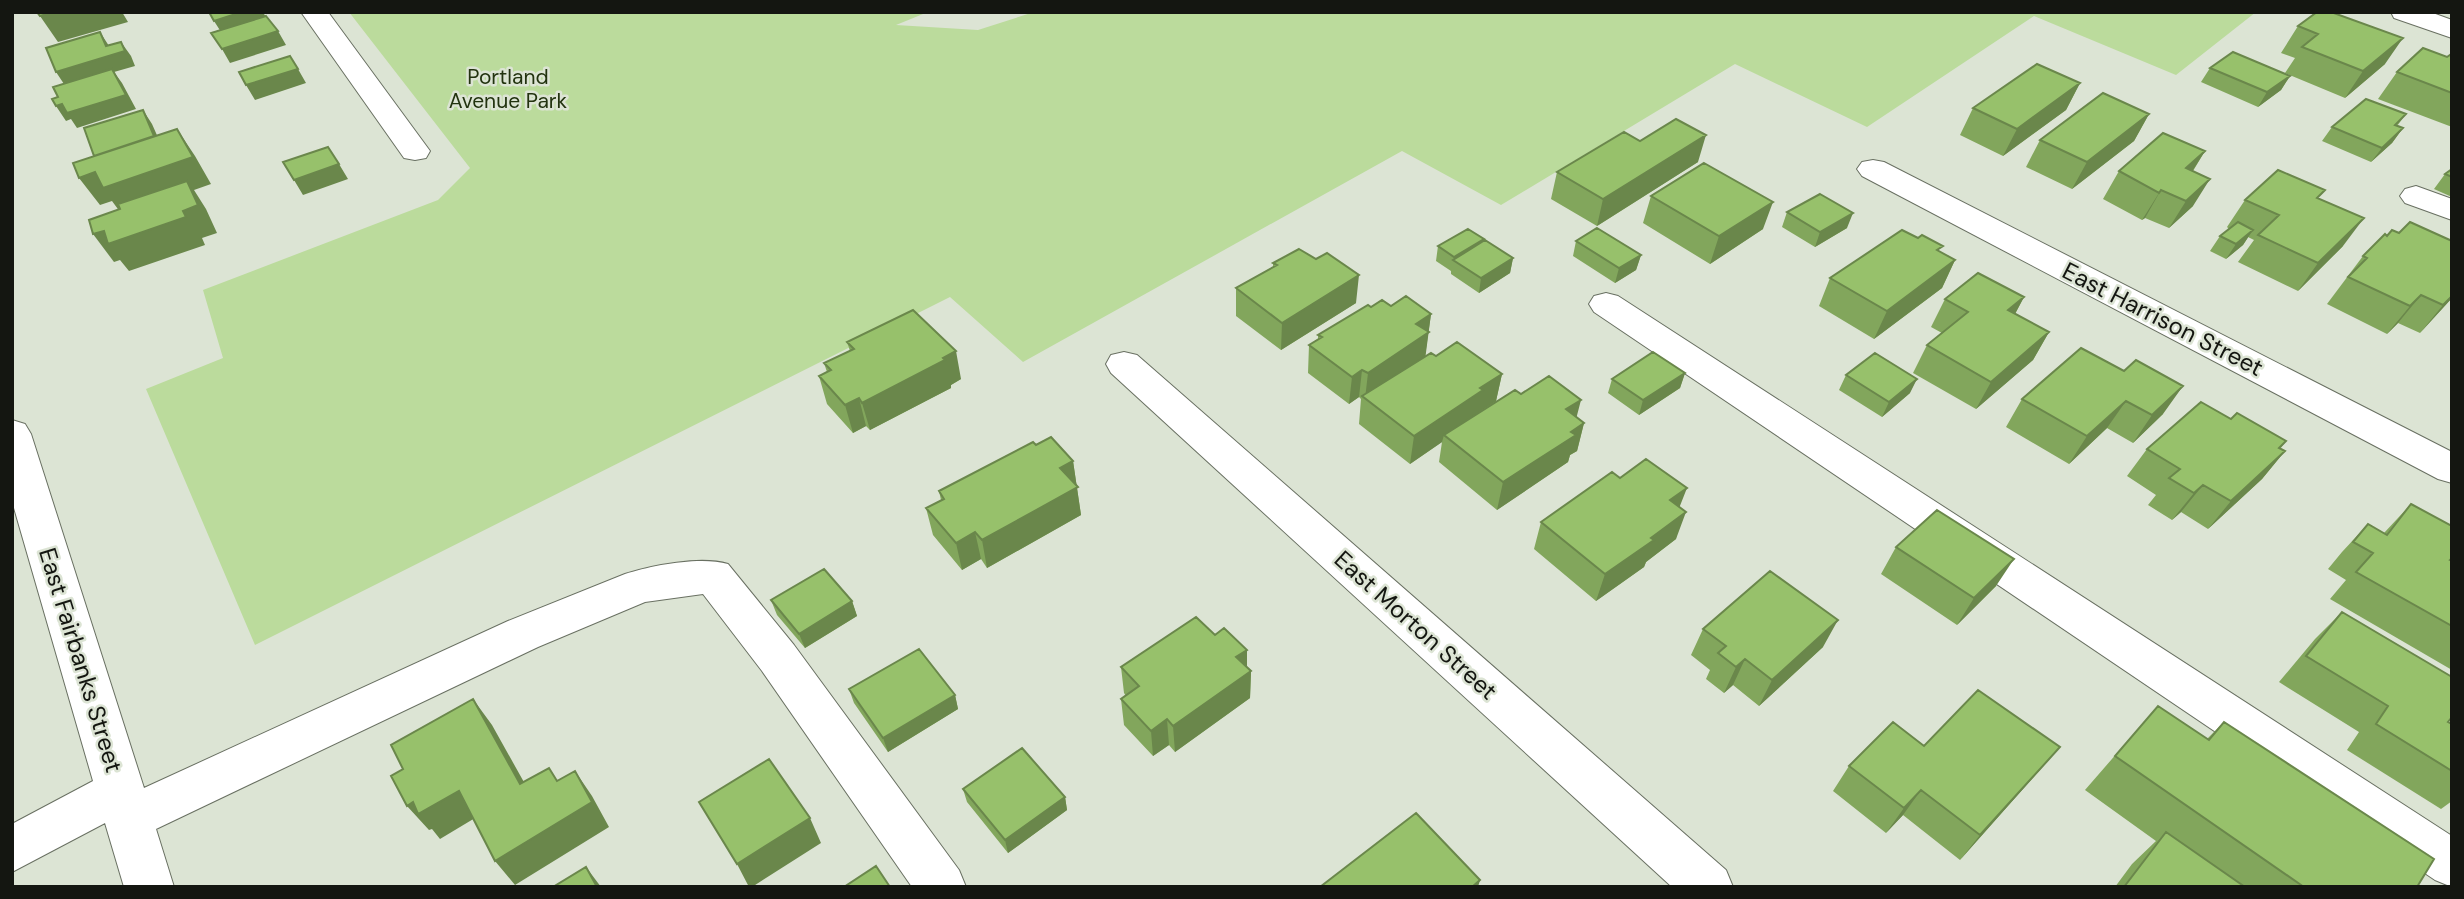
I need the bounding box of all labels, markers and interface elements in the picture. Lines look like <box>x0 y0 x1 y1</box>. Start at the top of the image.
park label: Portland Avenue Park <box>449 63 568 115</box>
street label: East Harrison Street <box>2057 255 2269 383</box>
street label: East Fairbanks Street <box>32 544 130 776</box>
street label: East Morton Street <box>1328 544 1504 706</box>

